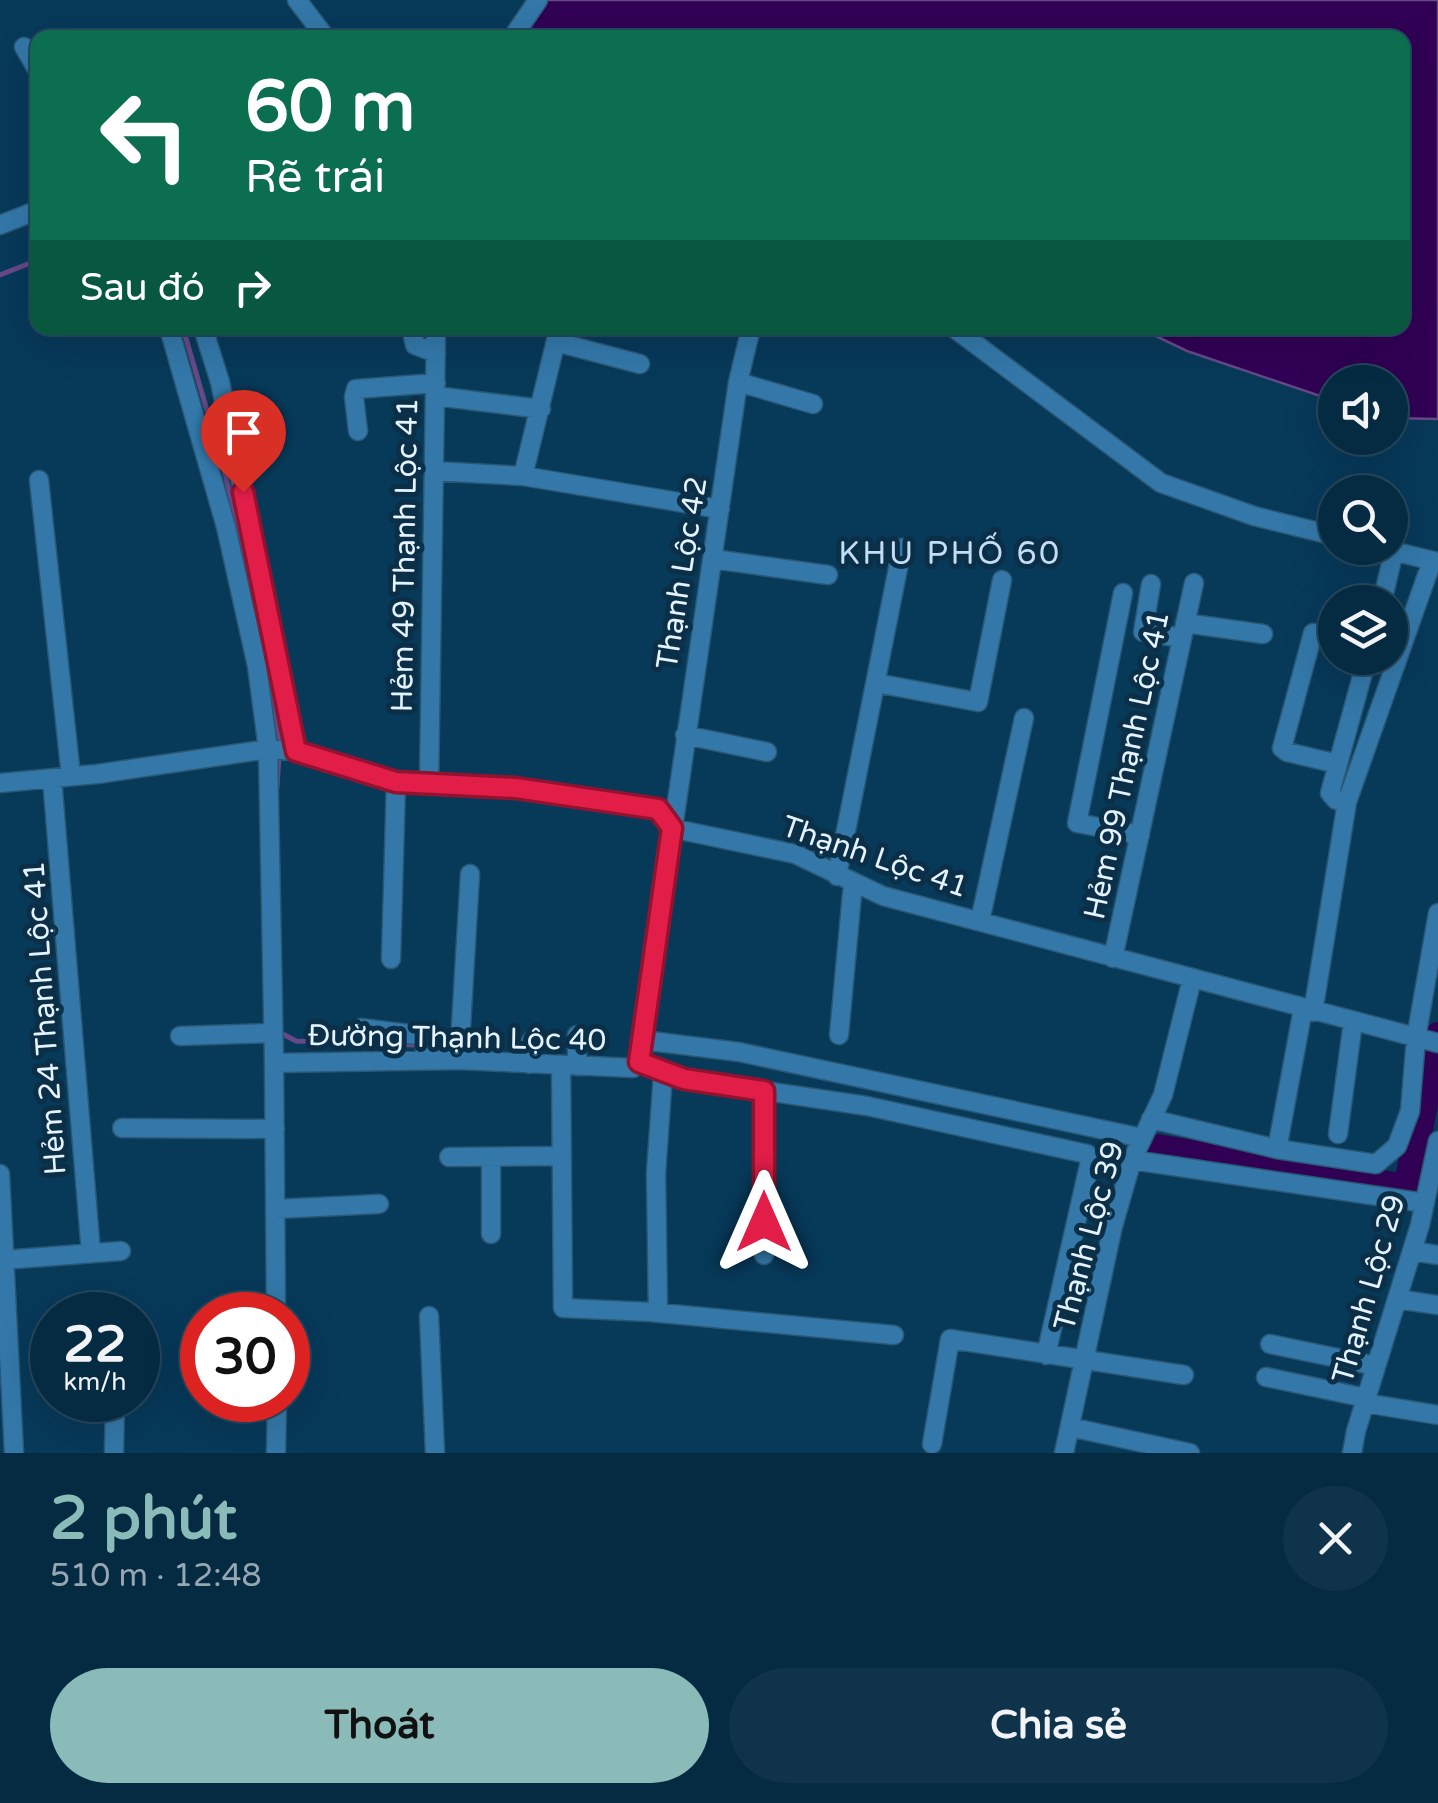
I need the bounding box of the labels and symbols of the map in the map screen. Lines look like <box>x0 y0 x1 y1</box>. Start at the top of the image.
pin <box>201 390 286 493</box>
street label: Hẻm 49 Thạnh Lộc 41 <box>384 397 426 713</box>
street label: Thạnh Lộc 42 <box>649 474 715 672</box>
district label: KHU PHỐ 60 <box>838 532 1062 573</box>
street label: Hẻm 99 Thạnh Lộc 41 <box>1076 607 1178 923</box>
street label: Thạnh Lộc 41 <box>777 808 973 906</box>
street label: Hẻm 24 Thạnh Lộc 41 <box>16 860 74 1176</box>
street label: Đường Thạnh Lộc 40 <box>307 1017 607 1059</box>
street label: Thạnh Lộc 39 <box>1046 1137 1132 1335</box>
position arrow <box>712 1170 816 1274</box>
street label: Thạnh Lộc 29 <box>1324 1190 1414 1388</box>
speed limit sign: 30 <box>180 1292 310 1422</box>

